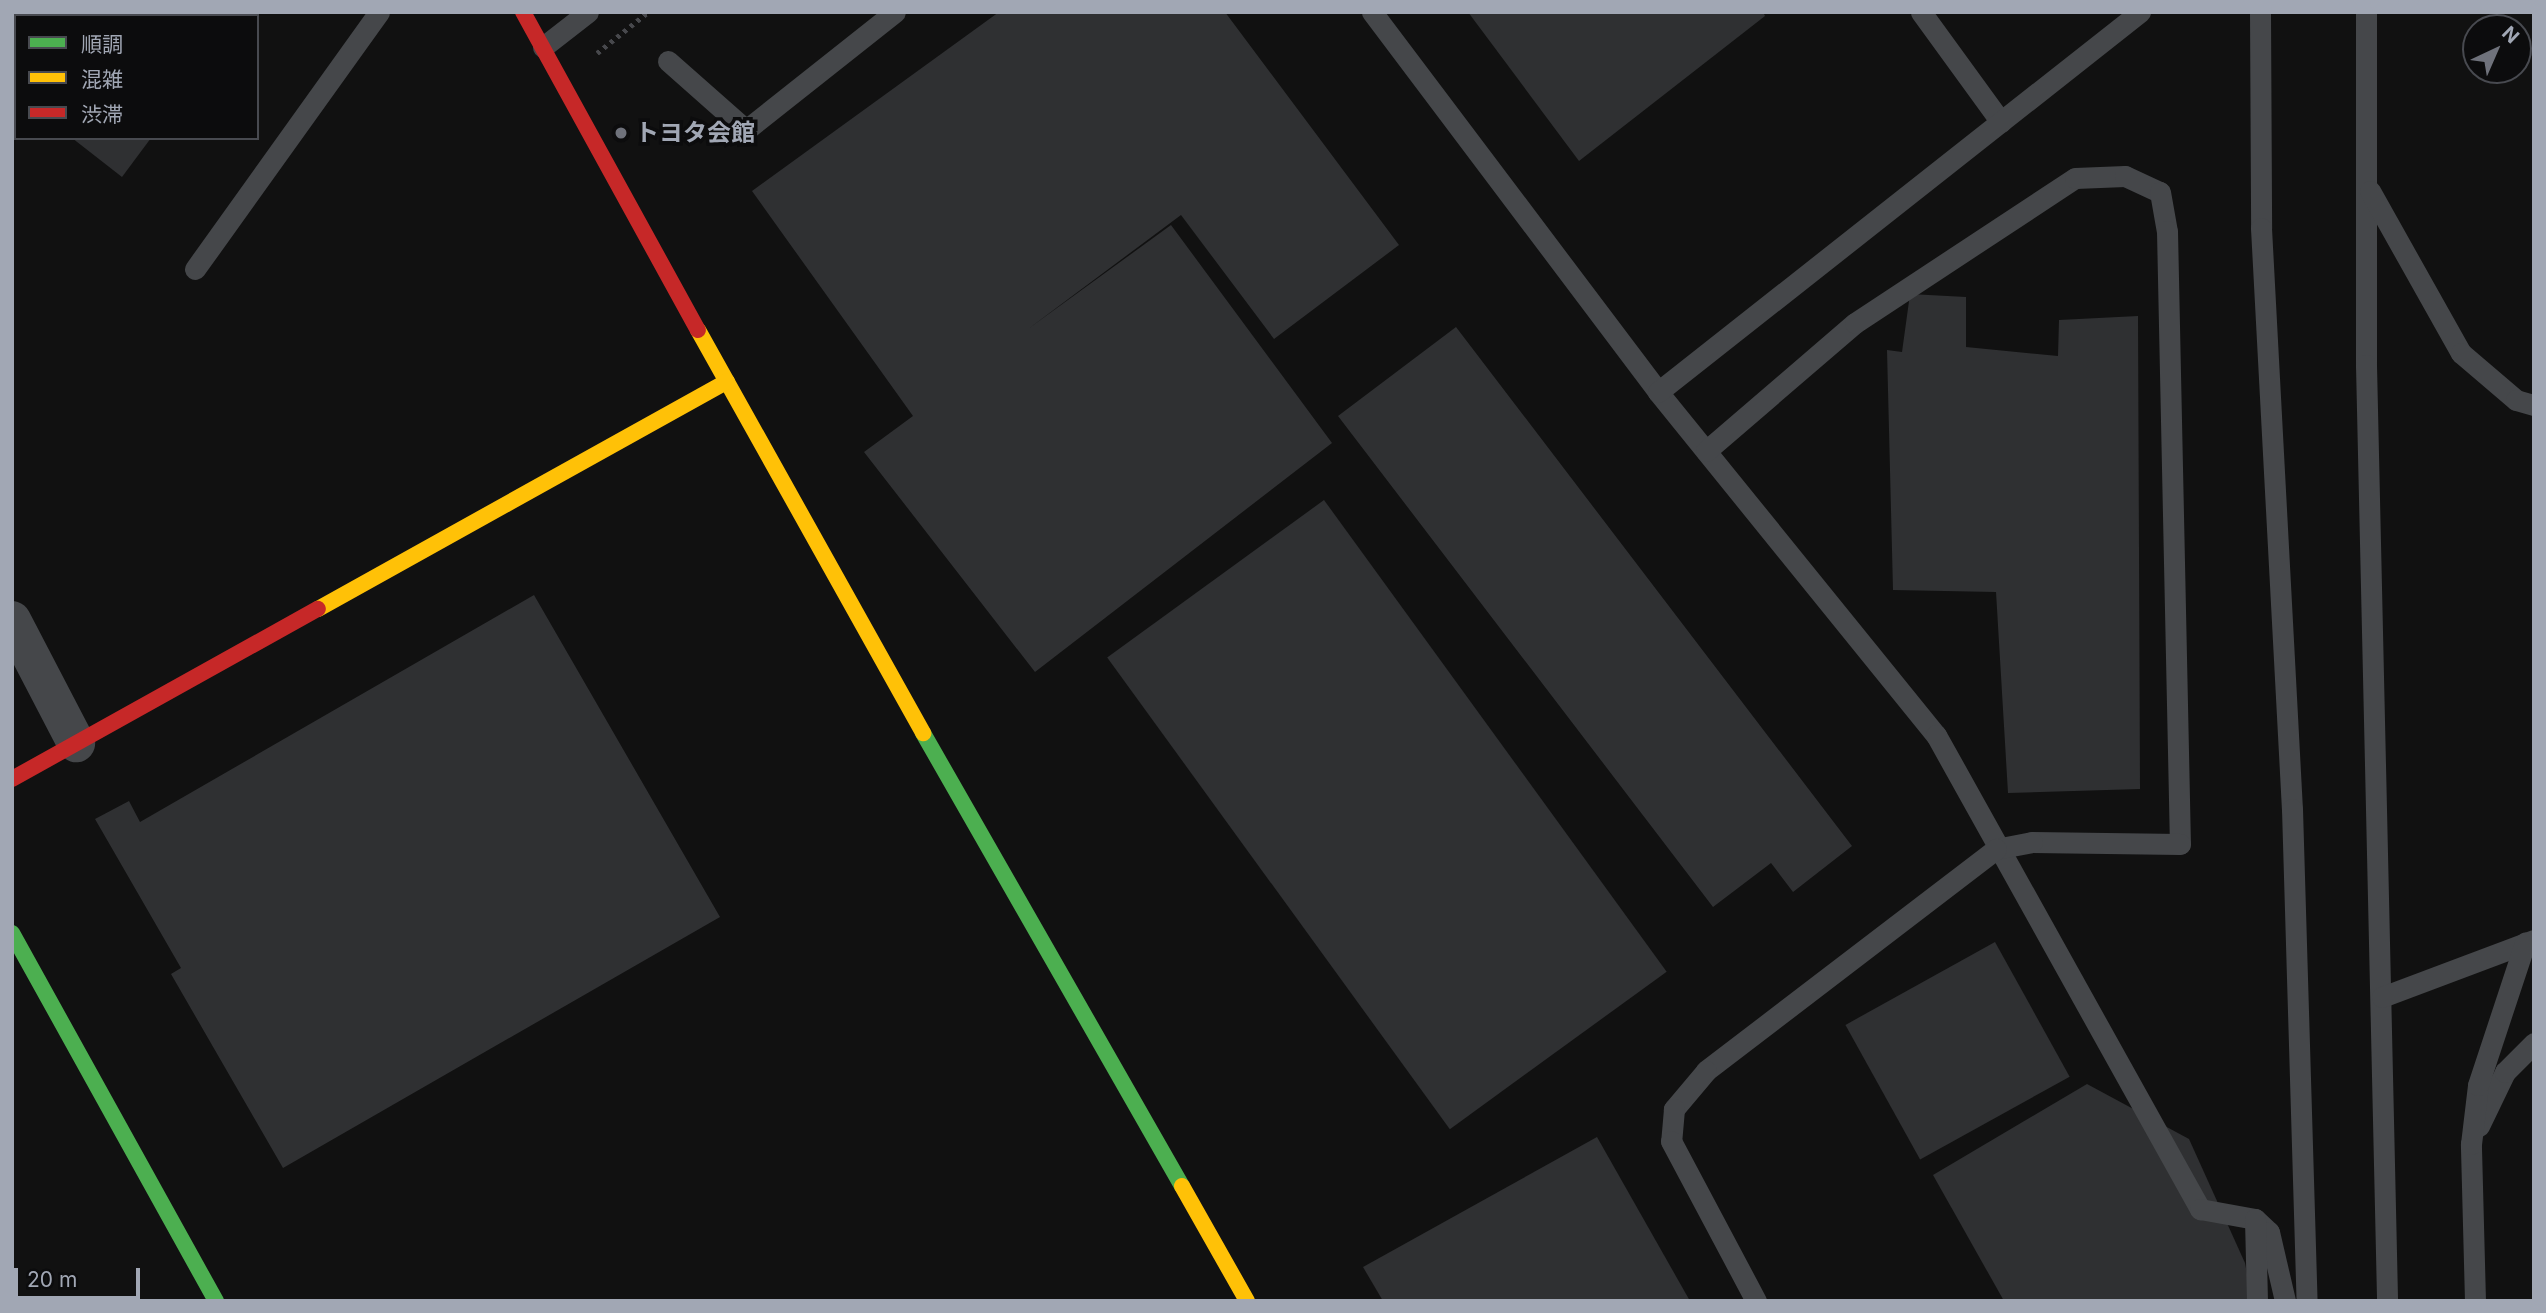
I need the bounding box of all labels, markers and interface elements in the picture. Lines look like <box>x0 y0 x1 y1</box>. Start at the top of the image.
legend <box>14 14 259 140</box>
north arrow <box>2462 14 2532 84</box>
text: N <box>2497 22 2524 48</box>
text: 順調 <box>81 32 123 57</box>
text: 混雑 <box>81 67 123 92</box>
text: 渋滞 <box>81 102 123 127</box>
place label: トヨタ会館 <box>635 119 755 147</box>
marker: トヨタ会館 <box>613 125 629 141</box>
scale bar <box>18 1254 144 1298</box>
text: 20 m <box>27 1267 77 1292</box>

